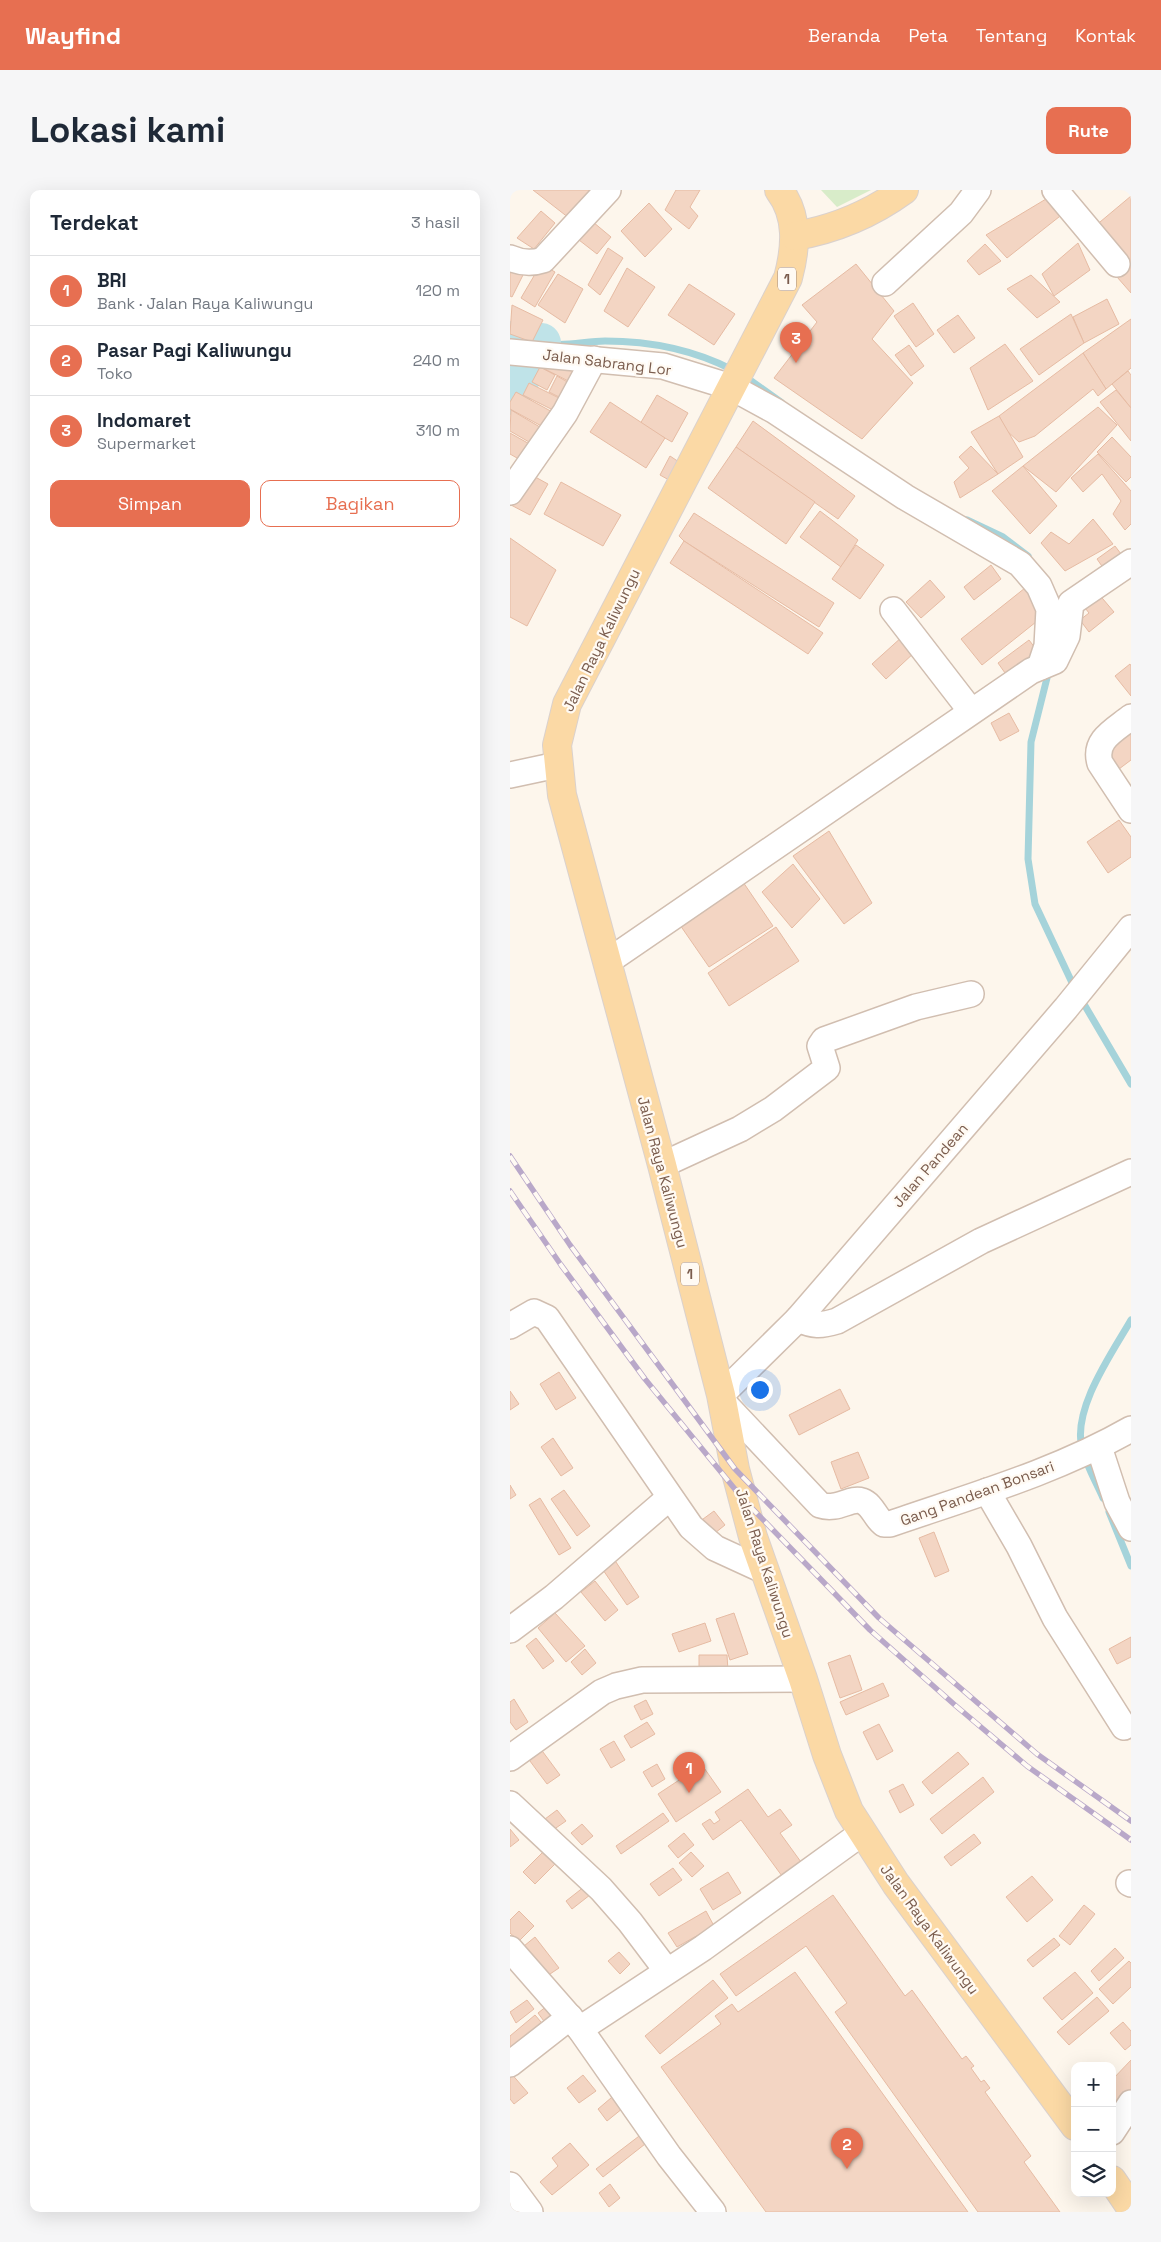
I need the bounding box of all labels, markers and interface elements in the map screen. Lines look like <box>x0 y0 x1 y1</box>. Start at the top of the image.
text: Wayfind <box>25 20 121 51</box>
text: Beranda <box>808 24 880 47</box>
text: Peta <box>908 24 948 47</box>
text: Tentang <box>976 24 1047 47</box>
text: Kontak <box>1075 24 1136 47</box>
button: Rute <box>1046 107 1131 154</box>
text: Lokasi kami <box>30 108 225 152</box>
text: Terdekat <box>50 209 139 236</box>
text: 3 hasil <box>411 212 460 233</box>
text: BRI <box>97 268 127 293</box>
road number: 1 <box>778 268 796 290</box>
text: 1 <box>62 280 70 301</box>
text: 120 m <box>416 280 460 301</box>
text: Bank · Jalan Raya Kaliwungu <box>97 293 313 314</box>
pin: 3 <box>780 322 812 363</box>
text: Pasar Pagi Kaliwungu <box>97 338 292 363</box>
street label: Jalan Sabrang Lor <box>541 345 673 379</box>
text: 2 <box>61 350 71 371</box>
text: 240 m <box>413 350 460 371</box>
text: Toko <box>97 363 133 384</box>
text: Indomaret <box>97 408 191 433</box>
text: 3 <box>61 420 71 441</box>
text: 310 m <box>416 420 460 441</box>
text: Supermarket <box>97 433 196 454</box>
button: Simpan <box>50 480 250 527</box>
button: Bagikan <box>260 480 460 527</box>
street label: Jalan Raya Kaliwungu <box>558 566 644 714</box>
street label: Jalan Raya Kaliwungu <box>634 1094 692 1250</box>
street label: Jalan Pandean <box>888 1119 972 1211</box>
road number: 1 <box>681 1262 699 1286</box>
your location <box>747 1377 773 1403</box>
street label: Gang Pandean Bonsari <box>898 1456 1056 1530</box>
street label: Jalan Raya Kaliwungu <box>732 1486 798 1640</box>
pin: 1 <box>673 1752 705 1793</box>
street label: Jalan Raya Kaliwungu <box>876 1860 984 1998</box>
map controls <box>1071 2062 1116 2197</box>
button: + <box>1071 2062 1116 2107</box>
button: − <box>1071 2107 1116 2152</box>
pin: 2 <box>831 2128 863 2169</box>
button: layers <box>1071 2152 1116 2197</box>

